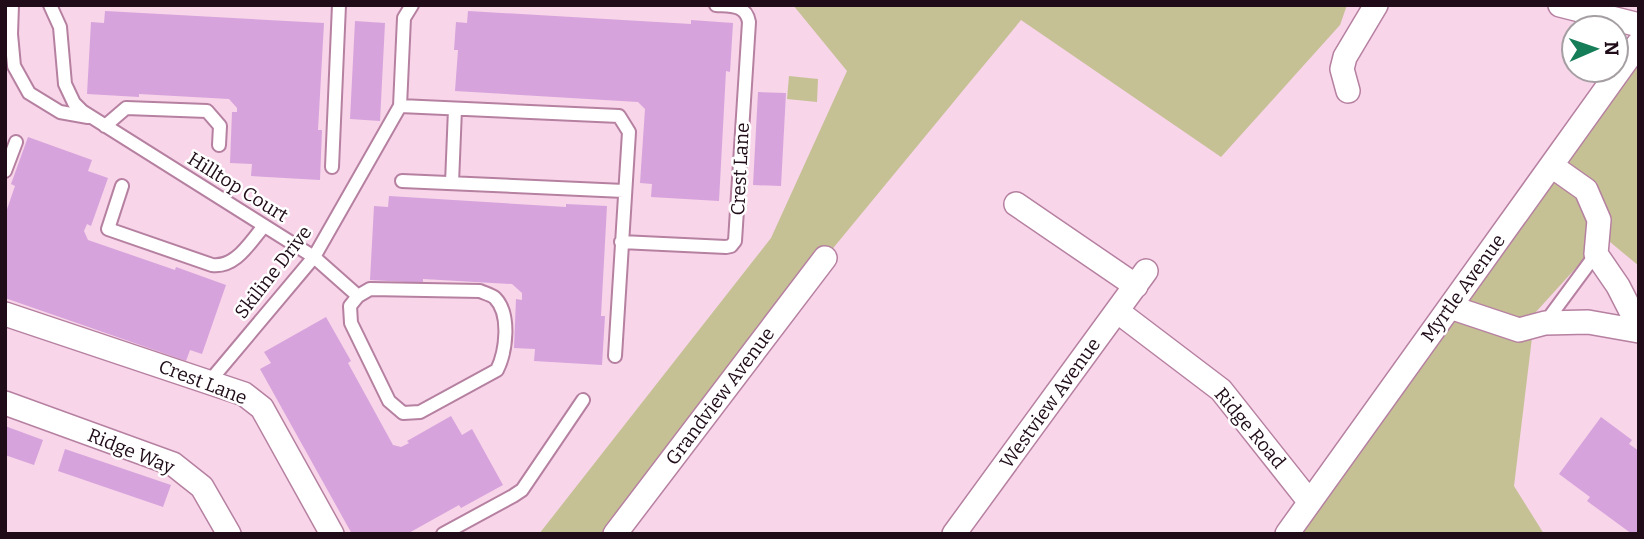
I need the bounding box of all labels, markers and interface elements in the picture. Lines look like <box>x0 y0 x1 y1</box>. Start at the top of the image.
north arrow <box>1560 14 1630 84</box>
text: N <box>1600 41 1623 56</box>
street label: Crest Lane <box>726 122 754 216</box>
street label: Hilltop Court <box>184 147 293 227</box>
street label: Skiline Drive <box>230 221 316 323</box>
street label: Myrtle Avenue <box>1416 230 1510 346</box>
street label: Grandview Avenue <box>661 323 779 469</box>
street label: Westview Avenue <box>995 333 1105 473</box>
street label: Crest Lane <box>156 355 250 409</box>
street label: Ridge Road <box>1210 383 1290 473</box>
street label: Ridge Way <box>84 423 179 479</box>

